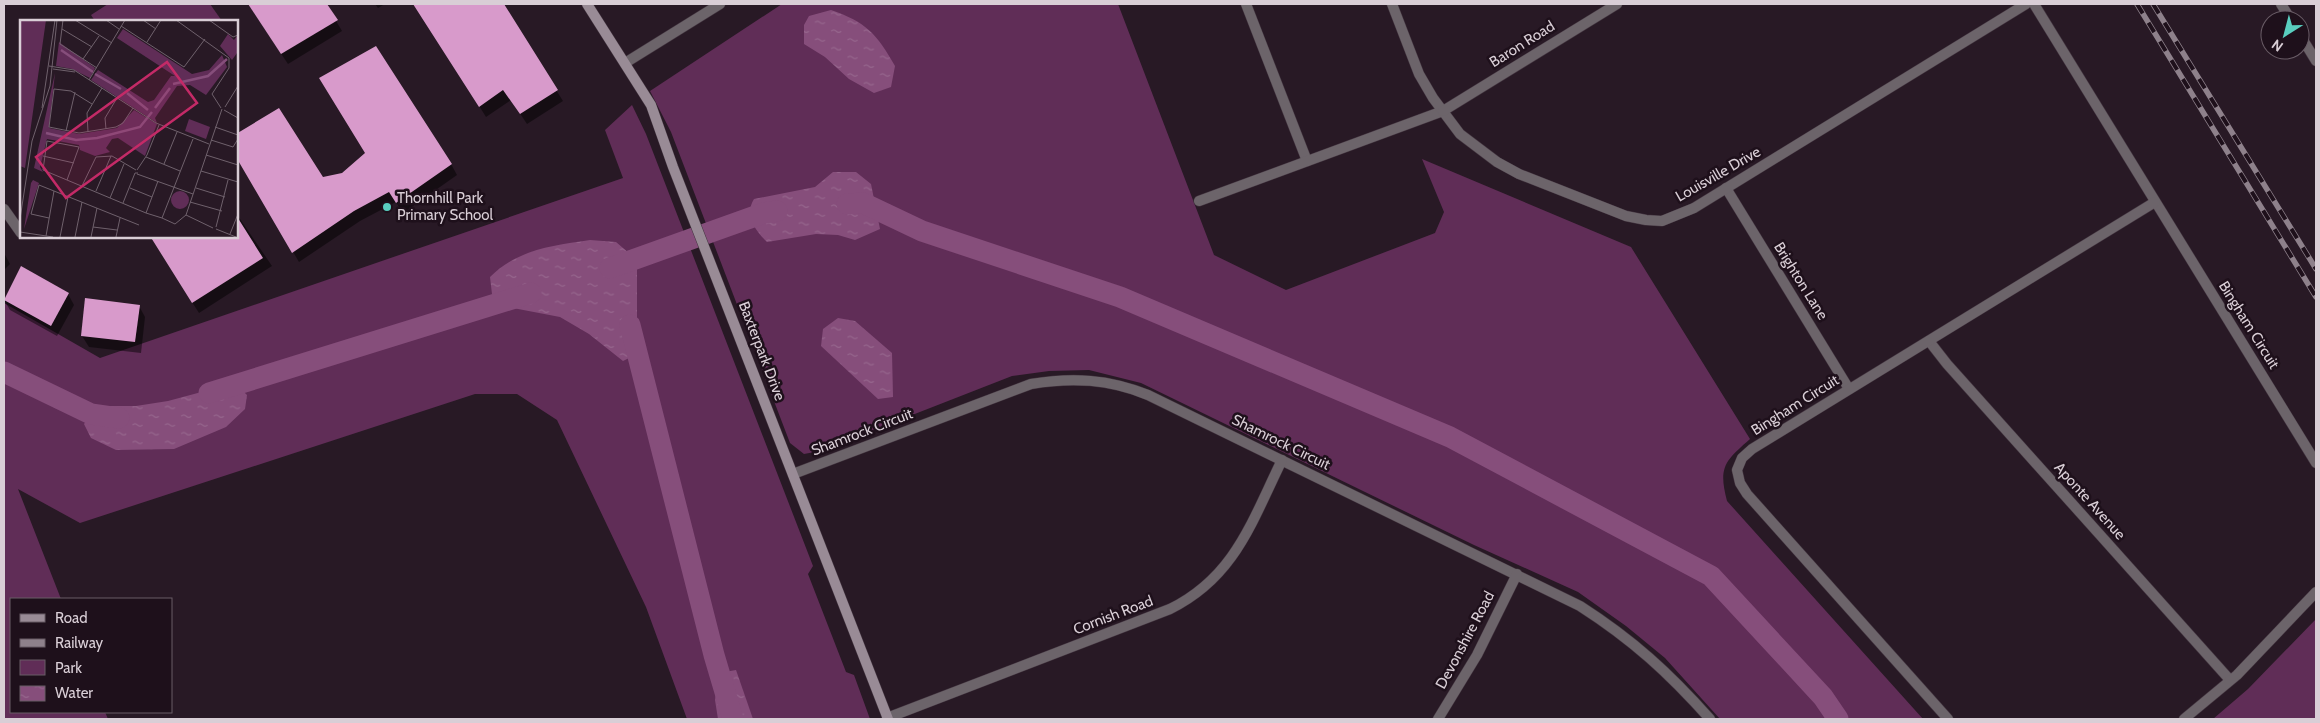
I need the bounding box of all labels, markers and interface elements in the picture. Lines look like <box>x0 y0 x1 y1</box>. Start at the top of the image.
north arrow <box>2260 10 2310 60</box>
street label: Baron Road <box>1486 17 1558 71</box>
inset map <box>20 20 238 238</box>
text: N <box>2268 35 2287 56</box>
street label: Louisville Drive <box>1672 142 1764 206</box>
place label: Thornhill Park Primary School <box>397 189 494 224</box>
marker: Thornhill Park Primary School <box>381 201 393 213</box>
street label: Brighton Lane <box>1770 239 1832 323</box>
street label: Bingham Circuit <box>2215 278 2283 372</box>
street label: Baxterpark Drive <box>735 299 789 403</box>
street label: Bingham Circuit <box>1748 371 1842 439</box>
street label: Shamrock Circuit <box>809 404 915 460</box>
street label: Shamrock Circuit <box>1229 410 1333 474</box>
street label: Aponte Avenue <box>2051 459 2130 544</box>
street label: Devonshire Road <box>1432 588 1498 692</box>
street label: Cornish Road <box>1071 592 1155 638</box>
legend <box>10 598 172 713</box>
text: Road <box>55 609 88 627</box>
text: Railway <box>55 634 104 652</box>
text: Park <box>55 659 82 677</box>
text: Water <box>55 684 93 702</box>

